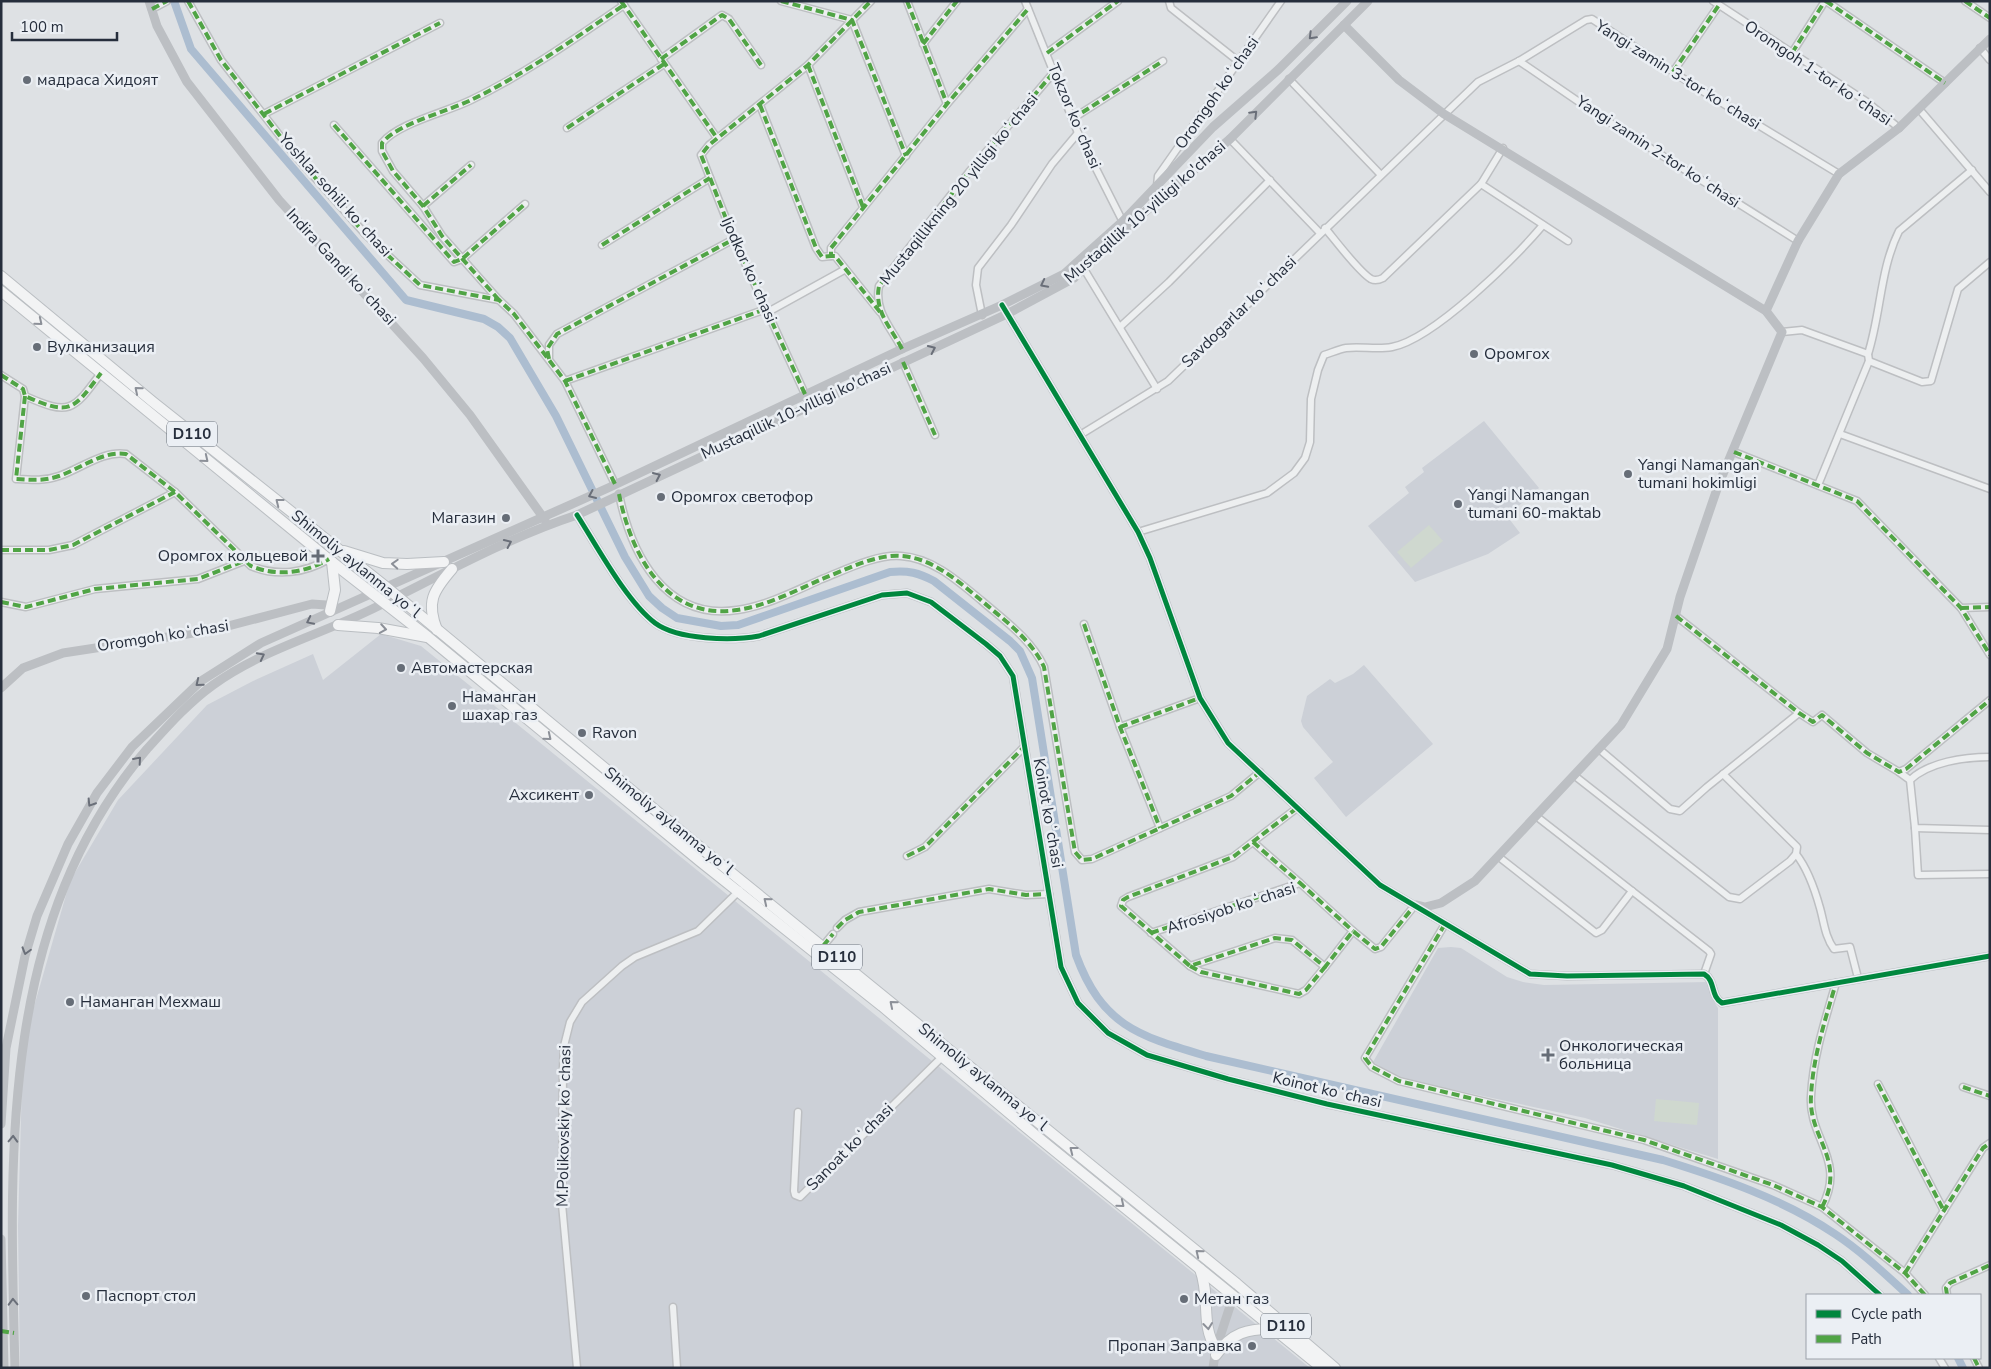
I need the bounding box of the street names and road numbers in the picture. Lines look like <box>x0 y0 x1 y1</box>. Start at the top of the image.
street label: Yangi zamin 3-tor koʻchasi <box>1590 14 1765 135</box>
street label: Oromgoh 1-tor koʻchasi <box>1740 15 1896 131</box>
street label: Oromgoh koʻchasi <box>1170 32 1264 154</box>
street label: Tokzor koʻchasi <box>1042 60 1106 172</box>
street label: Mustaqillikning 20 yilligi koʻchasi <box>875 89 1043 289</box>
street label: Yangi zamin 2-tor koʻchasi <box>1571 90 1744 213</box>
street label: Yoshlar sohili koʻchasi <box>273 127 397 262</box>
street label: Mustaqillik 10-yilligi ko'chasi <box>1060 136 1230 288</box>
street label: Indira Gandi koʻchasi <box>281 204 401 330</box>
street label: Ijodkor koʻchasi <box>716 214 782 326</box>
street label: Savdogarlar koʻchasi <box>1177 251 1301 373</box>
street label: Mustaqillik 10-yilligi ko'chasi <box>697 357 895 465</box>
road number: D110 <box>167 422 217 446</box>
street label: Shimoliy aylanma yoʻl <box>287 505 426 623</box>
street label: Oromgoh koʻchasi <box>96 615 230 657</box>
street label: Koinot koʻchasi <box>1028 756 1068 870</box>
street label: Shimoliy aylanma yoʻl <box>600 762 739 880</box>
street label: Afrosiyob koʻchasi <box>1164 877 1298 939</box>
road number: D110 <box>812 944 862 970</box>
street label: Shimoliy aylanma yoʻl <box>914 1018 1053 1136</box>
street label: M.Polikovskiy koʻchasi <box>552 1045 576 1207</box>
street label: Koinot koʻchasi <box>1270 1067 1384 1113</box>
street label: Sanoat koʻchasi <box>801 1098 899 1196</box>
road number: D110 <box>1261 1314 1311 1338</box>

